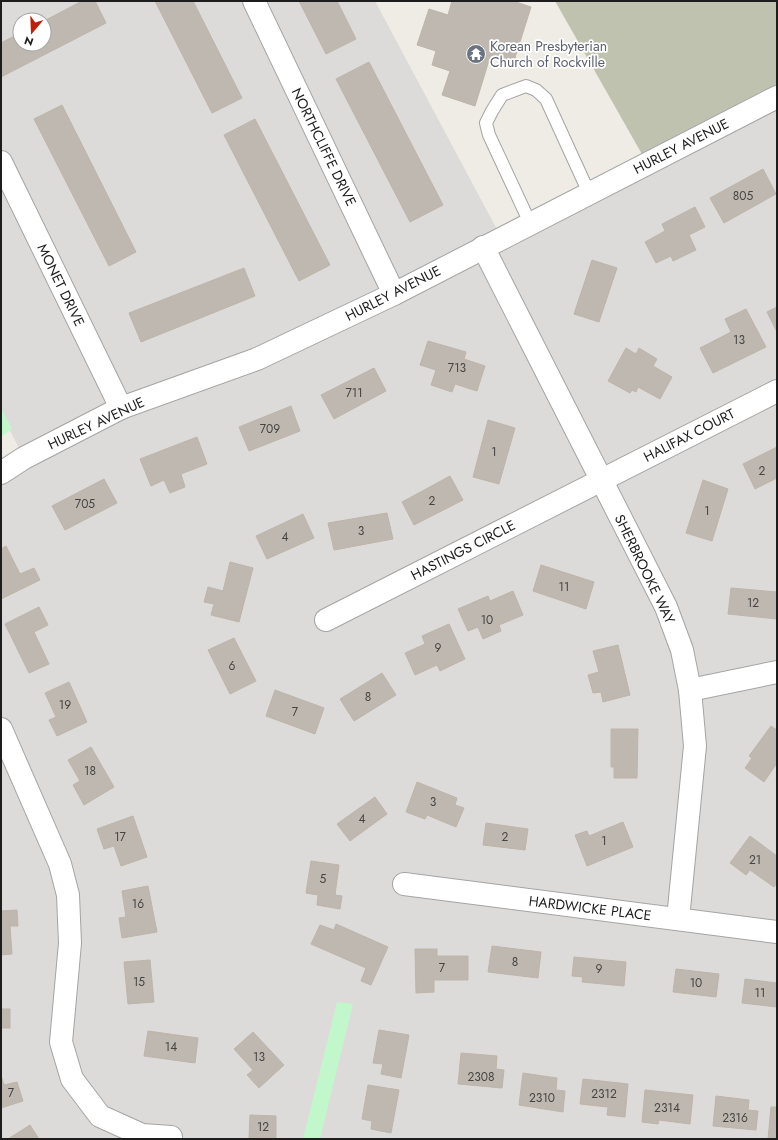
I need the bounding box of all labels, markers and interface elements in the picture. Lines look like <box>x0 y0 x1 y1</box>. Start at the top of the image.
north arrow <box>12 12 52 52</box>
text: N <box>22 32 35 50</box>
place label: Korean Presbyterian Church of Rockville <box>490 36 607 72</box>
temple icon: Korean Presbyterian Church of Rockville <box>465 43 487 65</box>
street label: NORTHCLIFFE DRIVE <box>287 85 361 209</box>
street label: HURLEY AVENUE <box>630 113 732 179</box>
house number: 805 <box>733 187 753 205</box>
street label: MONET DRIVE <box>32 240 90 330</box>
street label: HURLEY AVENUE <box>342 260 444 326</box>
house number: 13 <box>733 331 745 349</box>
house number: 713 <box>448 359 467 377</box>
house number: 711 <box>345 384 363 402</box>
street label: HURLEY AVENUE <box>44 392 148 454</box>
street label: HALIFAX COURT <box>640 403 739 467</box>
house number: 709 <box>260 420 280 438</box>
house number: 1 <box>491 443 497 461</box>
house number: 2 <box>759 462 766 480</box>
house number: 2 <box>429 492 436 510</box>
house number: 705 <box>75 495 95 513</box>
house number: 1 <box>704 502 710 520</box>
street label: SHERBROOKE WAY <box>610 511 680 627</box>
street label: HASTINGS CIRCLE <box>407 515 519 585</box>
house number: 3 <box>358 522 365 540</box>
house number: 4 <box>282 528 289 546</box>
house number: 11 <box>559 578 569 596</box>
house number: 12 <box>747 594 759 612</box>
house number: 10 <box>481 611 493 629</box>
house number: 9 <box>435 639 442 657</box>
house number: 6 <box>229 657 236 675</box>
house number: 8 <box>365 688 371 706</box>
house number: 19 <box>59 696 71 714</box>
house number: 7 <box>292 703 299 721</box>
house number: 18 <box>84 762 96 780</box>
house number: 3 <box>430 793 437 811</box>
house number: 4 <box>359 810 366 828</box>
house number: 17 <box>114 828 127 846</box>
house number: 2 <box>502 828 509 846</box>
house number: 1 <box>601 832 607 850</box>
house number: 21 <box>749 851 761 869</box>
house number: 5 <box>320 870 327 888</box>
street label: HARDWICKE PLACE <box>528 891 652 925</box>
house number: 16 <box>132 895 144 913</box>
house number: 8 <box>512 953 518 971</box>
house number: 7 <box>439 959 446 977</box>
house number: 9 <box>596 960 603 978</box>
house number: 15 <box>133 973 145 991</box>
house number: 10 <box>690 974 702 992</box>
house number: 11 <box>755 984 765 1002</box>
house number: 14 <box>165 1038 177 1056</box>
house number: 13 <box>253 1048 265 1066</box>
house number: 2308 <box>467 1068 495 1086</box>
house number: 7 <box>8 1084 15 1102</box>
house number: 2312 <box>591 1085 617 1103</box>
house number: 2310 <box>529 1089 555 1107</box>
house number: 2314 <box>654 1099 680 1117</box>
house number: 2316 <box>722 1109 748 1127</box>
house number: 12 <box>257 1118 269 1136</box>

